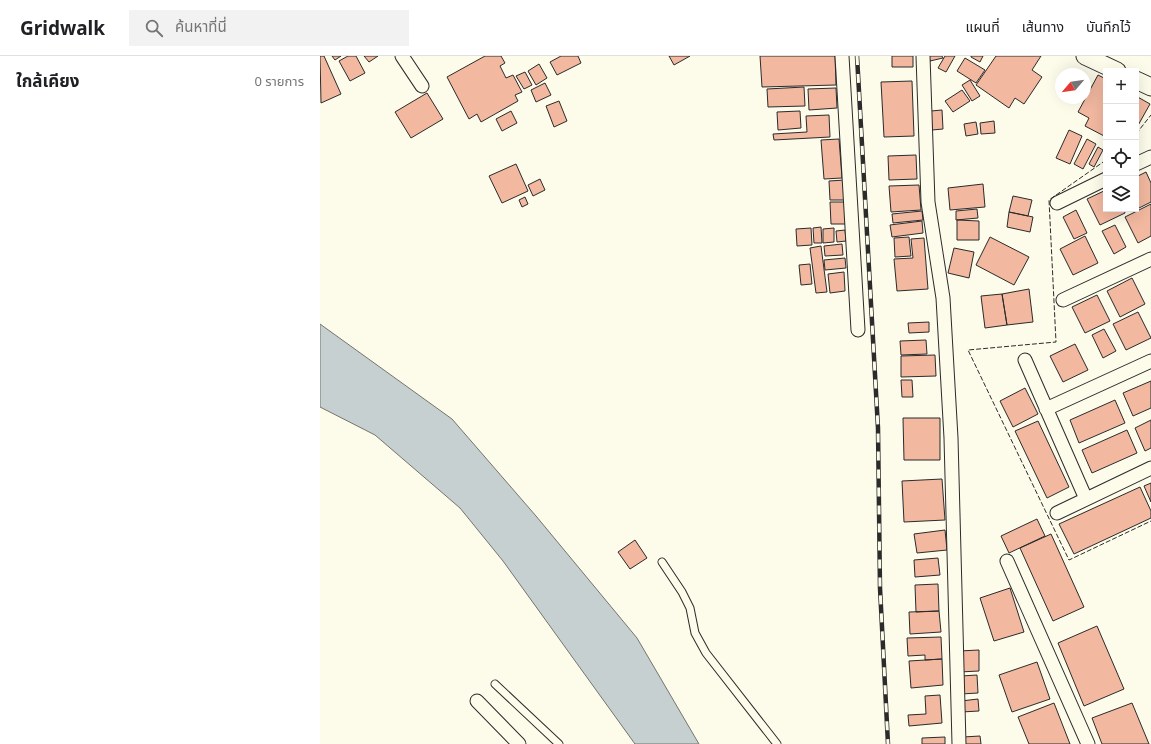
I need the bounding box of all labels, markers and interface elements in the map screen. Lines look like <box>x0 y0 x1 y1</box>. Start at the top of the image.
search box <box>129 10 409 46</box>
text: Gridwalk <box>20 15 105 41</box>
text: ค้นหาที่นี่ <box>175 16 227 36</box>
icon: search <box>143 17 165 39</box>
text: แผนที่ <box>966 17 1000 36</box>
text: เส้นทาง <box>1022 17 1064 36</box>
text: บันทึกไว้ <box>1086 17 1131 36</box>
north arrow <box>1055 68 1091 104</box>
map controls <box>1103 68 1139 212</box>
button: + <box>1103 68 1139 104</box>
text: ใกล้เคียง <box>16 69 79 92</box>
text: 0 รายการ <box>254 72 304 90</box>
button: − <box>1103 104 1139 140</box>
button: locate <box>1103 140 1139 176</box>
button: layers <box>1103 176 1139 212</box>

